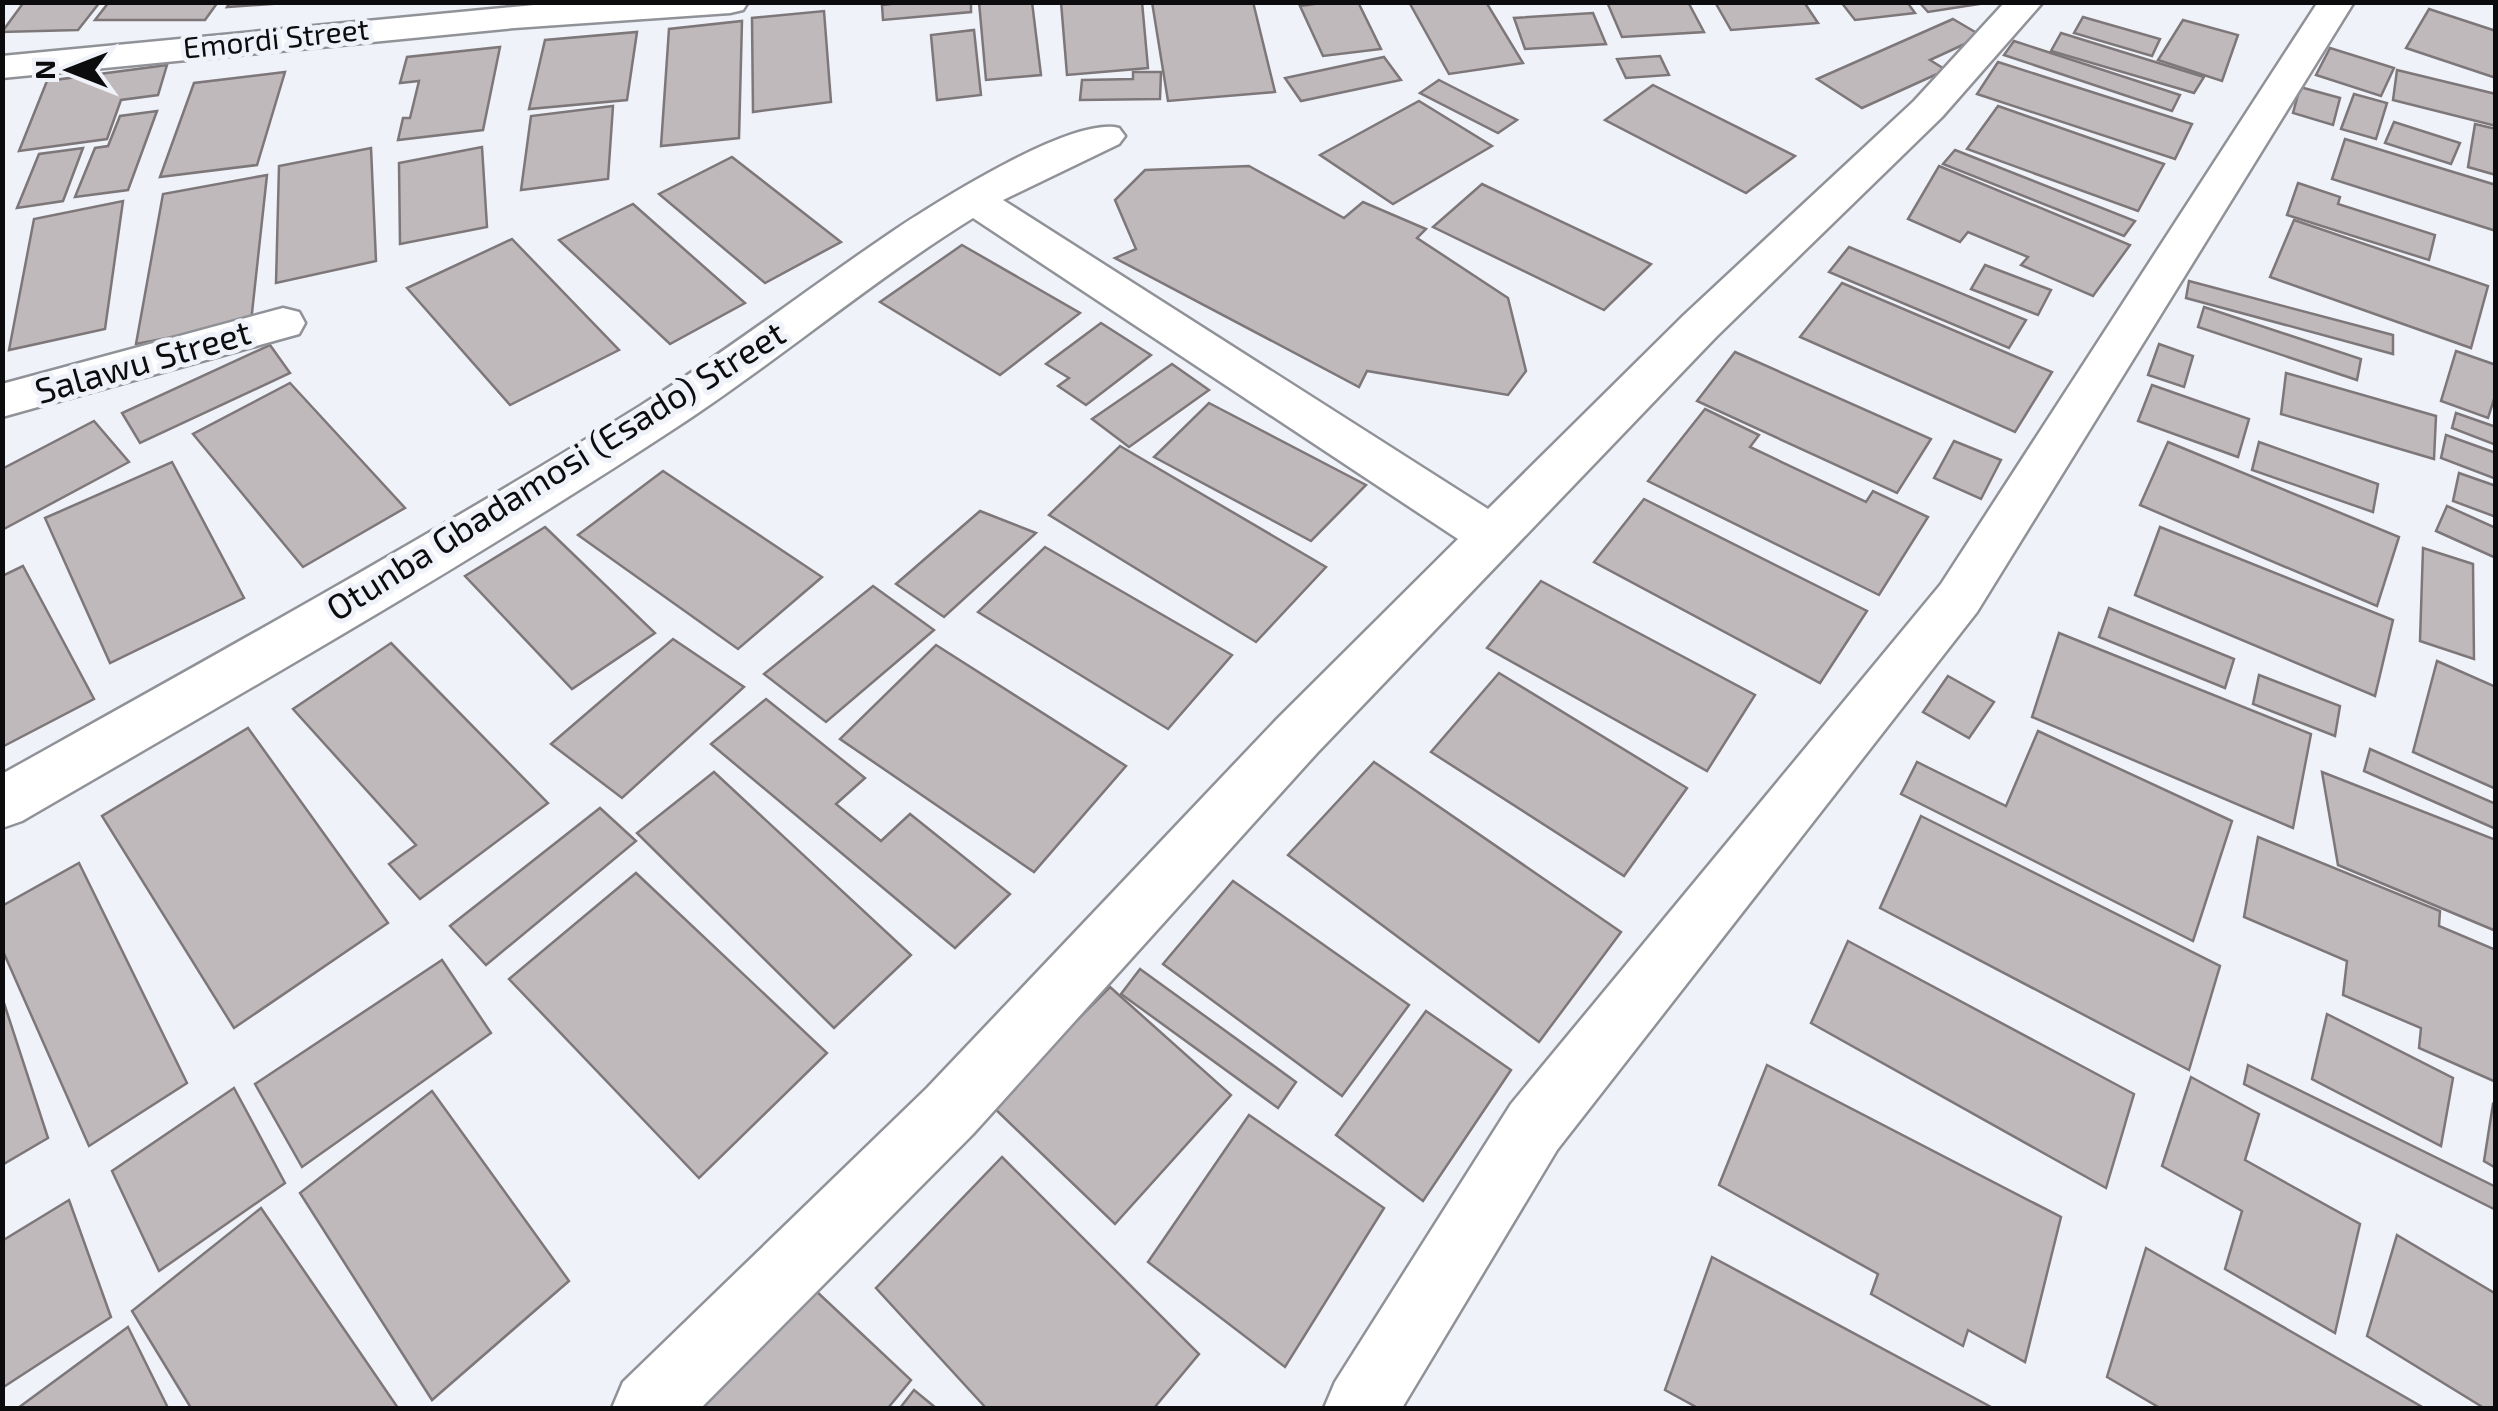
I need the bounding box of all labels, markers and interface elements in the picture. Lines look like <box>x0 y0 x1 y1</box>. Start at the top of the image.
street label: Emordi Street <box>181 9 370 65</box>
north arrow <box>20 20 120 120</box>
text: N <box>27 60 61 80</box>
street label: Salawu Street <box>30 309 255 411</box>
street label: Otunba Gbadamosi (Esado) Street <box>318 310 792 628</box>

